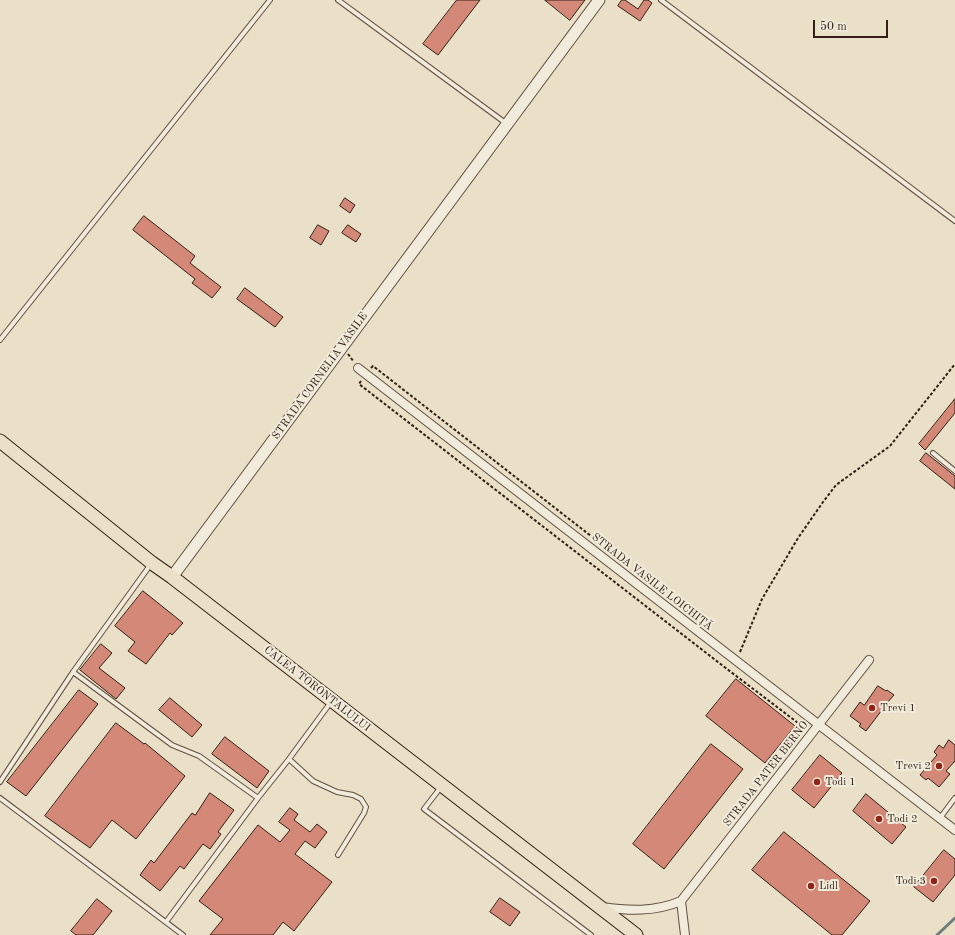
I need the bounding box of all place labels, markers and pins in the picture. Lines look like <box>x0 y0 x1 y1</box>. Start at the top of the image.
place label: Trevi 1 <box>880 701 916 715</box>
marker: Trevi 1 <box>867 703 877 713</box>
place label: Trevi 2 <box>895 759 931 773</box>
marker: Trevi 2 <box>934 761 944 771</box>
place label: Todi 1 <box>825 775 856 789</box>
marker: Todi 1 <box>812 777 822 787</box>
place label: Todi 2 <box>887 812 918 826</box>
marker: Todi 2 <box>874 814 884 824</box>
place label: Todi 3 <box>895 874 926 888</box>
marker: Todi 3 <box>929 876 939 886</box>
place label: Lidl <box>819 879 838 893</box>
marker: Lidl <box>806 881 816 891</box>

